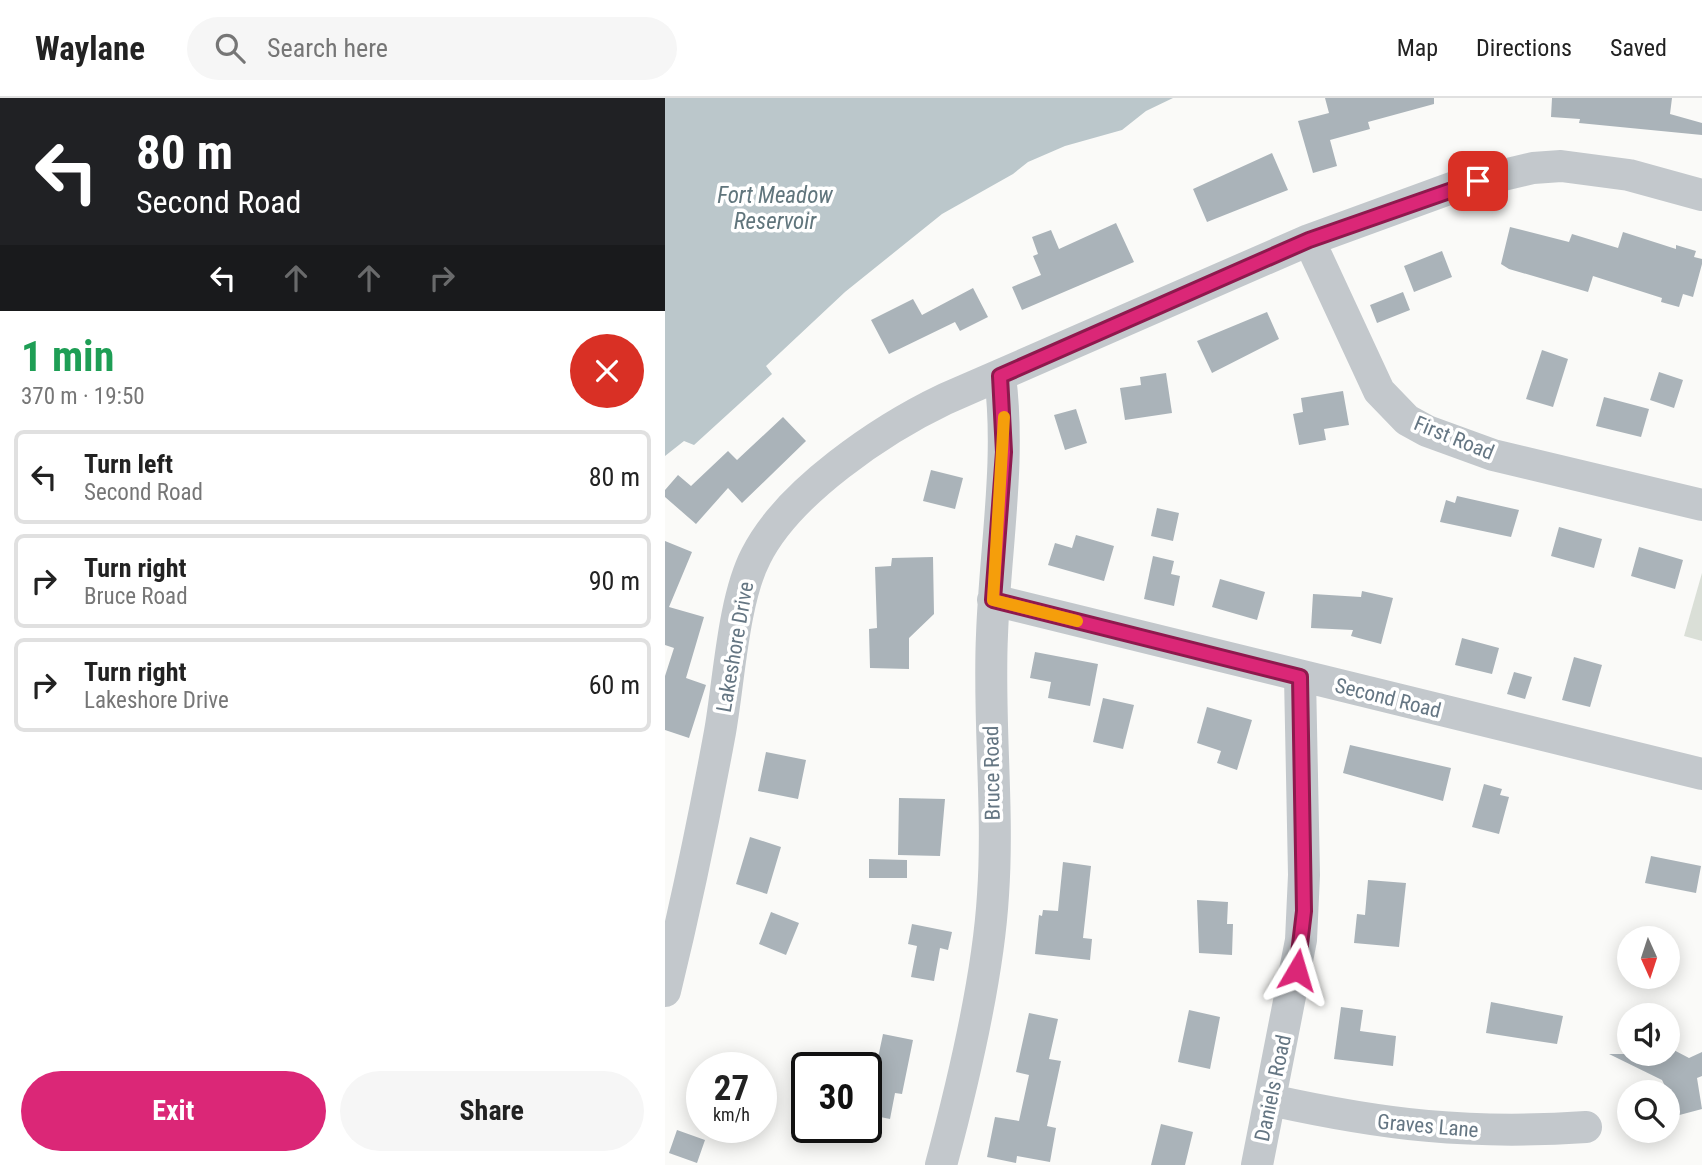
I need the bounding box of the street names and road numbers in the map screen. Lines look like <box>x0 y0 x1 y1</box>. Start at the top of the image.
street label: First Road <box>1411 411 1497 465</box>
street label: Lakeshore Drive <box>712 580 758 714</box>
street label: Second Road <box>1332 673 1444 723</box>
street label: Bruce Road <box>979 726 1005 820</box>
street label: Daniels Road <box>1250 1033 1296 1143</box>
street label: Graves Lane <box>1376 1110 1480 1142</box>

